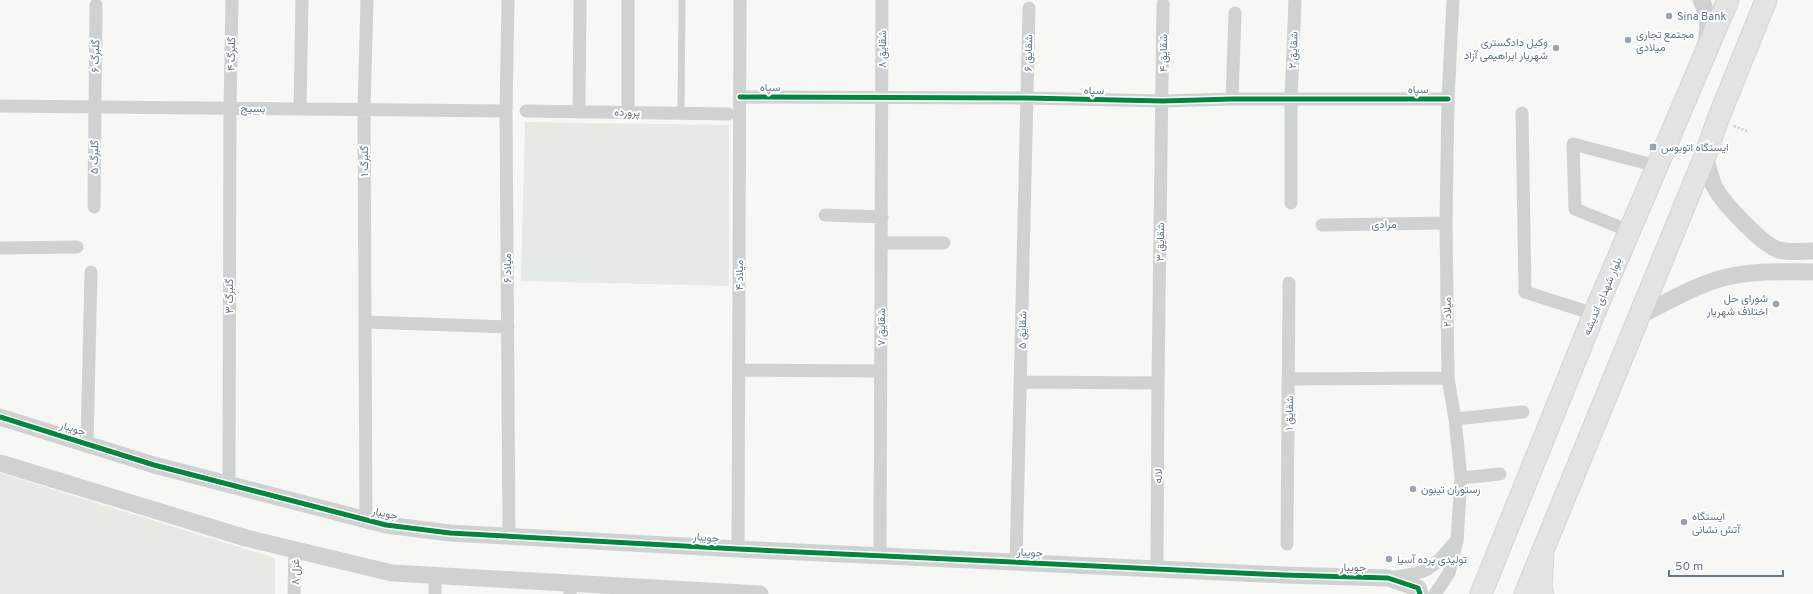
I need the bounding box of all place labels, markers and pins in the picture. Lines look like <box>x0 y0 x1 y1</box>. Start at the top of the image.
place label: Sina Bank <box>1677 10 1726 24</box>
marker: Sina Bank <box>1664 11 1674 21</box>
place label: مجتمع تجاری میلادی <box>1636 28 1694 55</box>
marker: مجتمع تجاری میلادی <box>1623 35 1633 45</box>
place label: وکیل دادگستری شهریار ابراهیمی آزاد <box>1464 36 1548 63</box>
marker: وکیل دادگستری شهریار ابراهیمی آزاد <box>1551 43 1561 53</box>
place label: ایستگاه اتوبوس <box>1661 141 1729 155</box>
marker: ایستگاه اتوبوس <box>1648 142 1658 152</box>
place label: شورای حل اختلاف شهریار <box>1706 292 1768 319</box>
marker: شورای حل اختلاف شهریار <box>1771 299 1781 309</box>
place label: رستوران تیبون <box>1421 483 1481 497</box>
marker: رستوران تیبون <box>1408 484 1418 494</box>
place label: ایستگاه آتش نشانی <box>1692 510 1741 537</box>
marker: ایستگاه آتش نشانی <box>1679 517 1689 527</box>
place label: تولیدی پرده آسیا <box>1397 553 1468 567</box>
marker: تولیدی پرده آسیا <box>1384 554 1394 564</box>

